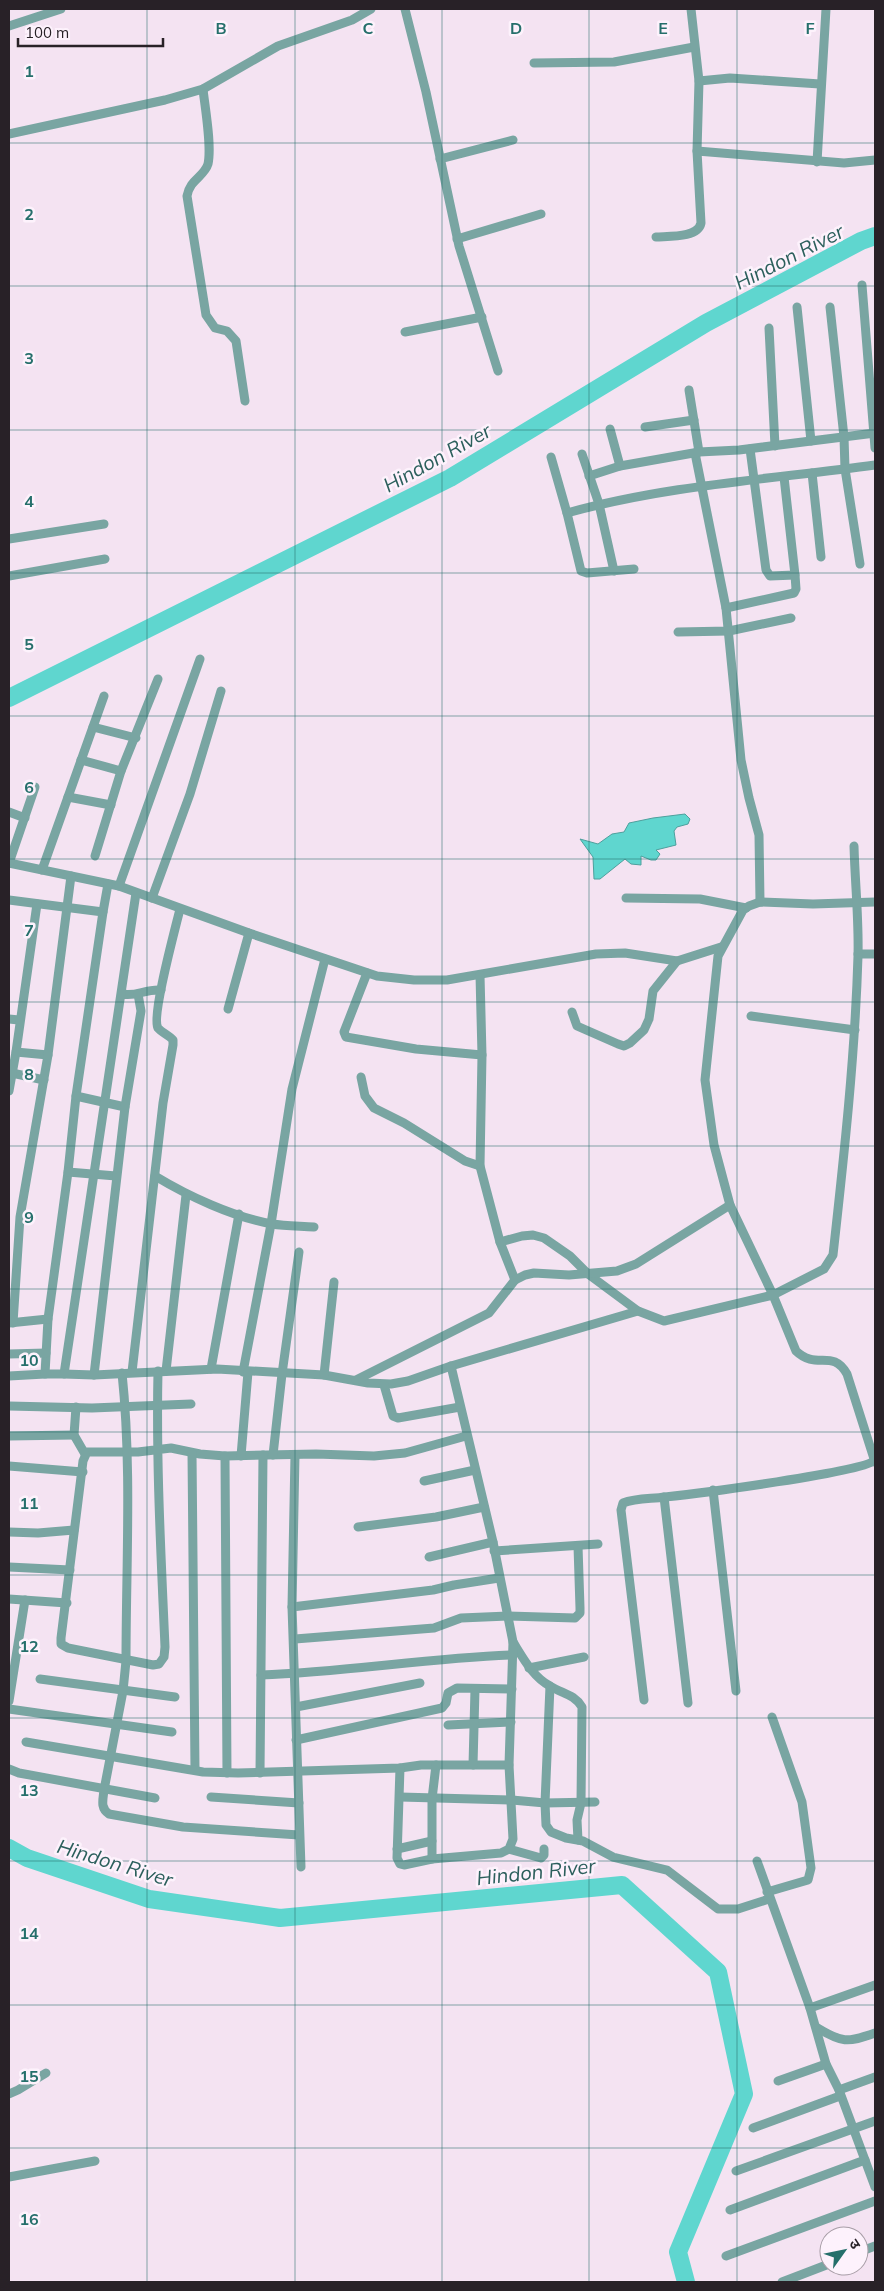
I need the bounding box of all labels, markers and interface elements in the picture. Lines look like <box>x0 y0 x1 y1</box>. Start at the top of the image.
scale bar <box>18 15 162 47</box>
text: B <box>215 18 227 38</box>
text: C <box>363 18 374 38</box>
text: D <box>510 18 522 38</box>
text: E <box>658 18 668 38</box>
text: F <box>805 18 815 38</box>
text: 100 m <box>25 23 69 42</box>
text: 1 <box>24 61 34 81</box>
text: 2 <box>24 204 34 224</box>
water label: Hindon River <box>730 218 848 295</box>
text: 3 <box>24 348 34 368</box>
water label: Hindon River <box>378 417 496 497</box>
text: 4 <box>24 491 34 511</box>
text: 5 <box>24 634 34 654</box>
text: 6 <box>24 777 34 797</box>
text: 7 <box>24 920 34 940</box>
text: 8 <box>24 1064 34 1084</box>
text: 9 <box>24 1207 34 1227</box>
text: 10 <box>19 1350 39 1370</box>
text: 11 <box>19 1493 39 1513</box>
text: 12 <box>19 1636 39 1656</box>
text: 13 <box>19 1780 39 1800</box>
water label: Hindon River <box>54 1833 177 1892</box>
water label: Hindon River <box>475 1853 597 1890</box>
text: 14 <box>19 1923 39 1943</box>
text: 15 <box>19 2066 39 2086</box>
text: 16 <box>19 2209 39 2229</box>
north arrow <box>819 2226 869 2276</box>
text: उ <box>845 2236 865 2253</box>

